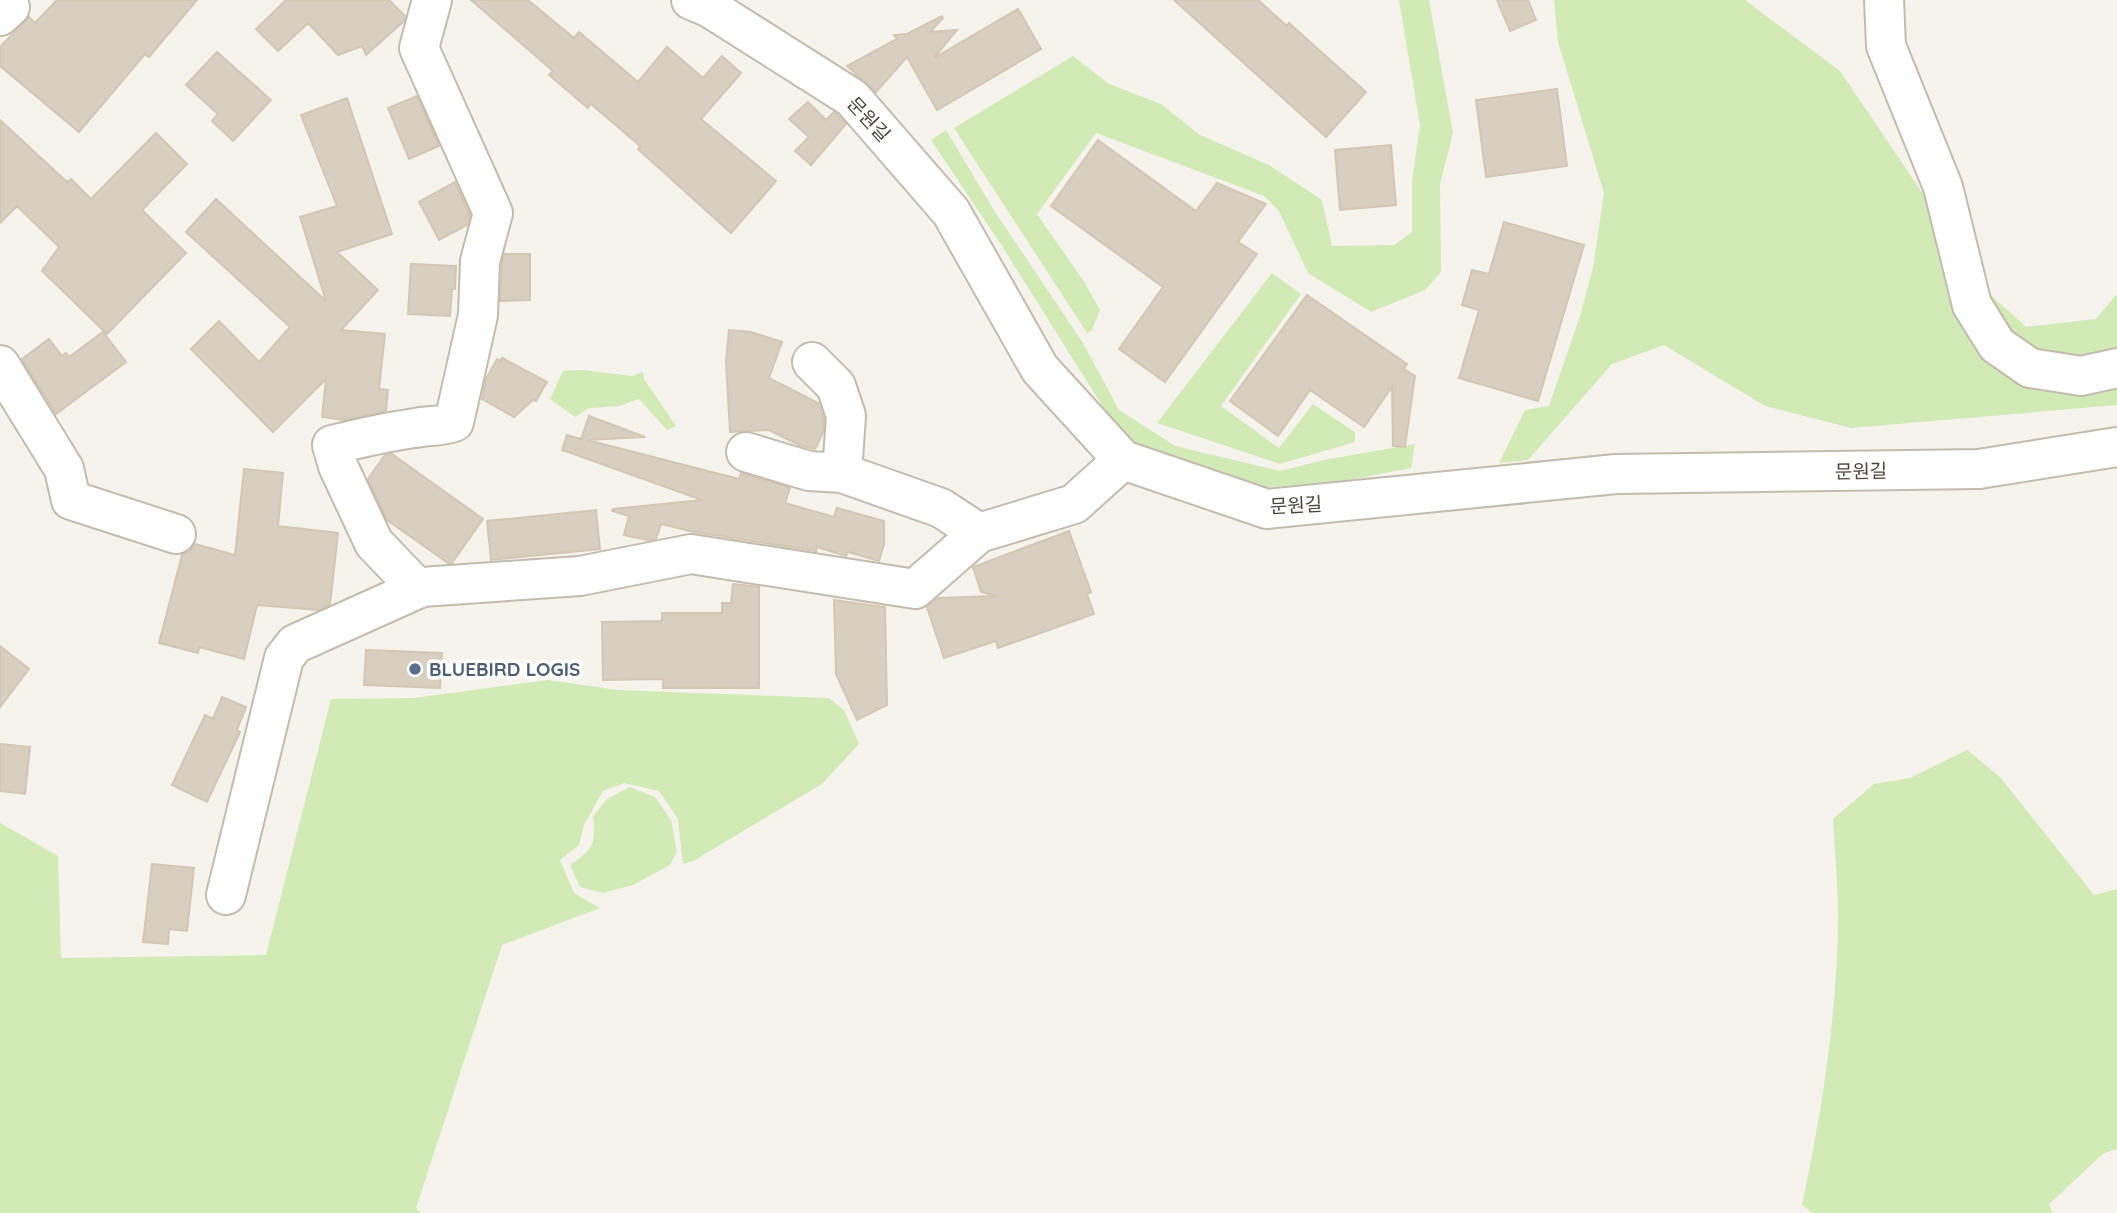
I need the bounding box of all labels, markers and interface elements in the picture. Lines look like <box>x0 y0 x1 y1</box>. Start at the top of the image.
street label: 문원길 <box>842 92 896 146</box>
street label: 문원길 <box>1835 459 1887 483</box>
street label: 문원길 <box>1269 492 1323 518</box>
place label: BLUEBIRD LOGIS <box>429 657 580 681</box>
marker: BLUEBIRD LOGIS <box>407 661 423 677</box>

